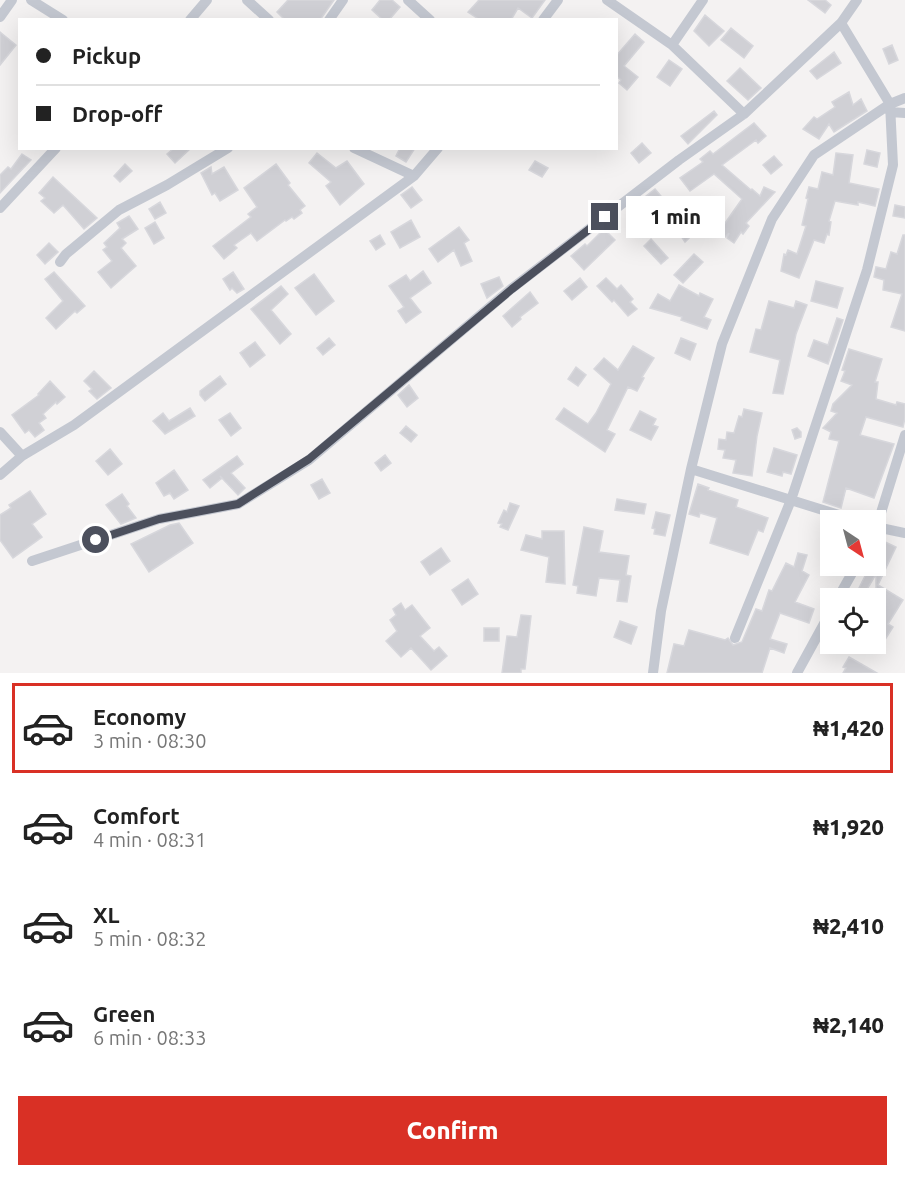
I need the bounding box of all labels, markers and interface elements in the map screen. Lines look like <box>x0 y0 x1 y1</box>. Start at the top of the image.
text: Pickup <box>72 43 141 68</box>
text: Drop-off <box>72 101 162 126</box>
callout: 1 min <box>626 196 725 238</box>
route end <box>591 203 618 230</box>
text: 1 min <box>650 205 701 228</box>
north arrow <box>820 510 886 576</box>
map controls <box>820 510 886 654</box>
route start <box>82 526 109 553</box>
button: locate <box>820 588 886 654</box>
icon: car <box>21 701 75 755</box>
text: Economy <box>93 704 186 729</box>
text: ₦1,420 <box>813 715 884 740</box>
text: 3 min · 08:30 <box>93 729 207 752</box>
icon: car <box>21 800 75 854</box>
text: Comfort <box>93 803 180 828</box>
text: ₦1,920 <box>813 814 884 839</box>
text: 4 min · 08:31 <box>93 828 207 851</box>
icon: car <box>21 899 75 953</box>
text: XL <box>93 902 120 927</box>
text: ₦2,410 <box>813 913 884 938</box>
text: 5 min · 08:32 <box>93 927 207 950</box>
icon: car <box>21 998 75 1052</box>
text: Green <box>93 1001 155 1026</box>
text: ₦2,140 <box>813 1012 884 1037</box>
text: 6 min · 08:33 <box>93 1026 207 1049</box>
button: Confirm <box>18 1096 887 1165</box>

